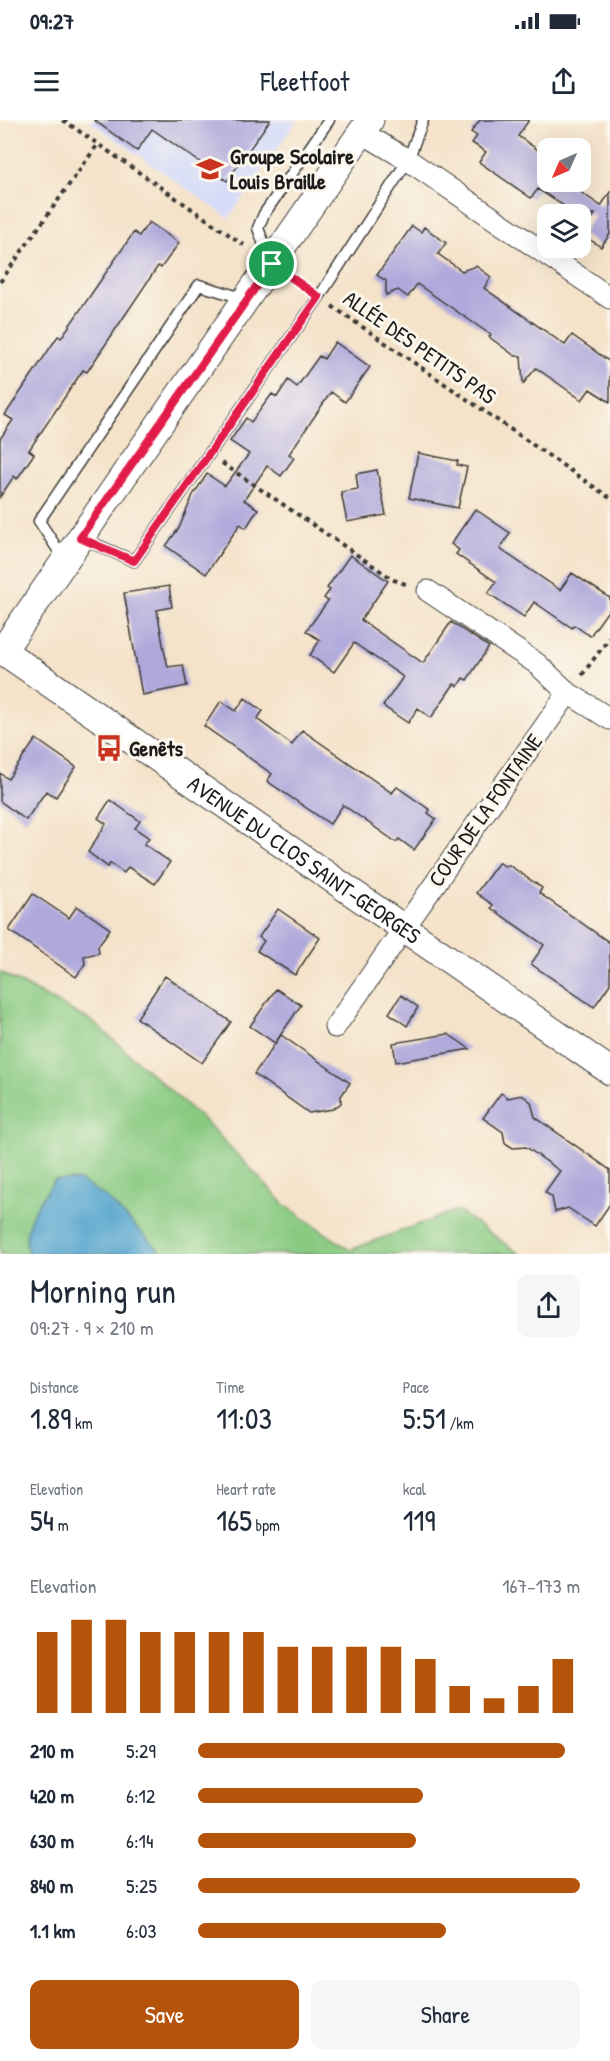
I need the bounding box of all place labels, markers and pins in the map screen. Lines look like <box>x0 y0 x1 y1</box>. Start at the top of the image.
place label: Groupe Scolaire Louis Braille <box>230 141 354 196</box>
school or university icon: Groupe Scolaire Louis Braille <box>195 154 225 184</box>
pin <box>246 238 297 289</box>
bus stop icon: Genêts <box>94 733 124 763</box>
place label: Genêts <box>129 733 184 763</box>

